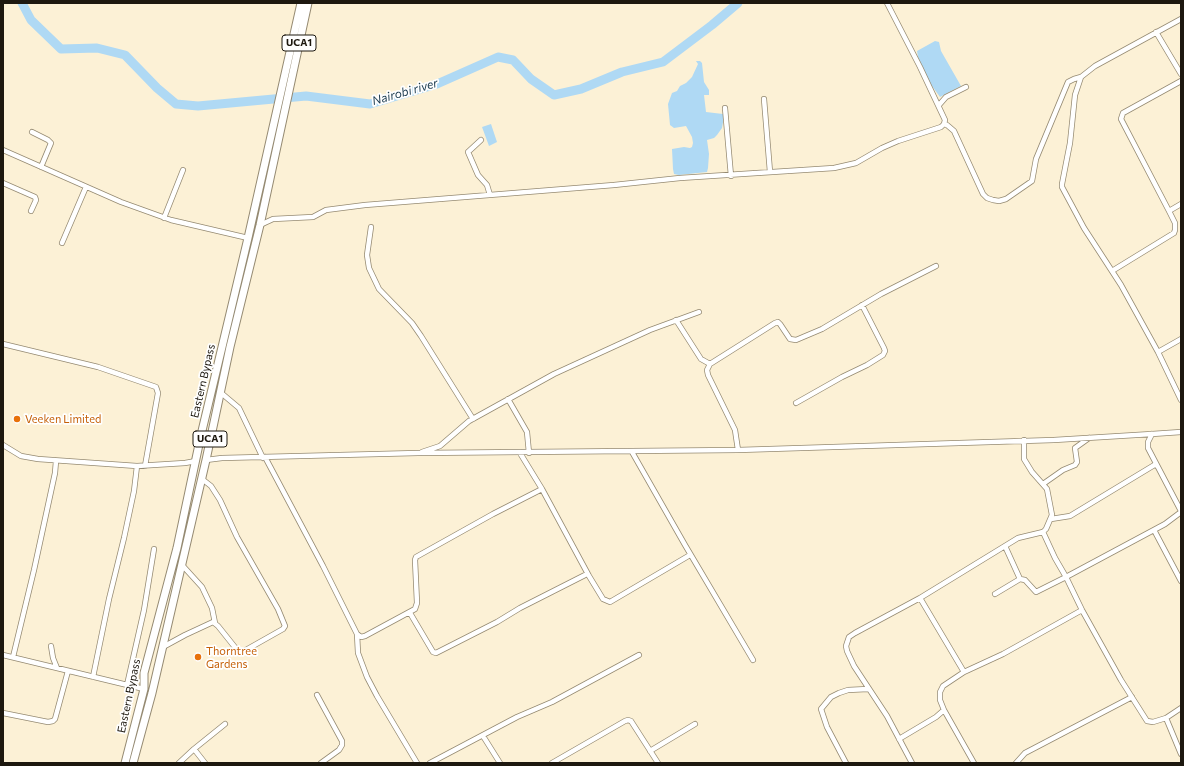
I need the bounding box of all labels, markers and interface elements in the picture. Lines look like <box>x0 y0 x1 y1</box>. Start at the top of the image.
road number: UCA1 <box>282 35 316 51</box>
water label: Nairobi river <box>370 76 440 108</box>
street label: Eastern Bypass <box>188 343 218 419</box>
place label: Veeken Limited <box>25 412 101 426</box>
marker: Veeken Limited <box>12 414 22 424</box>
road number: UCA1 <box>193 431 227 447</box>
place label: Thorntree Gardens <box>206 644 257 670</box>
marker: Thorntree Gardens <box>193 652 203 662</box>
street label: Eastern Bypass <box>115 658 143 734</box>

